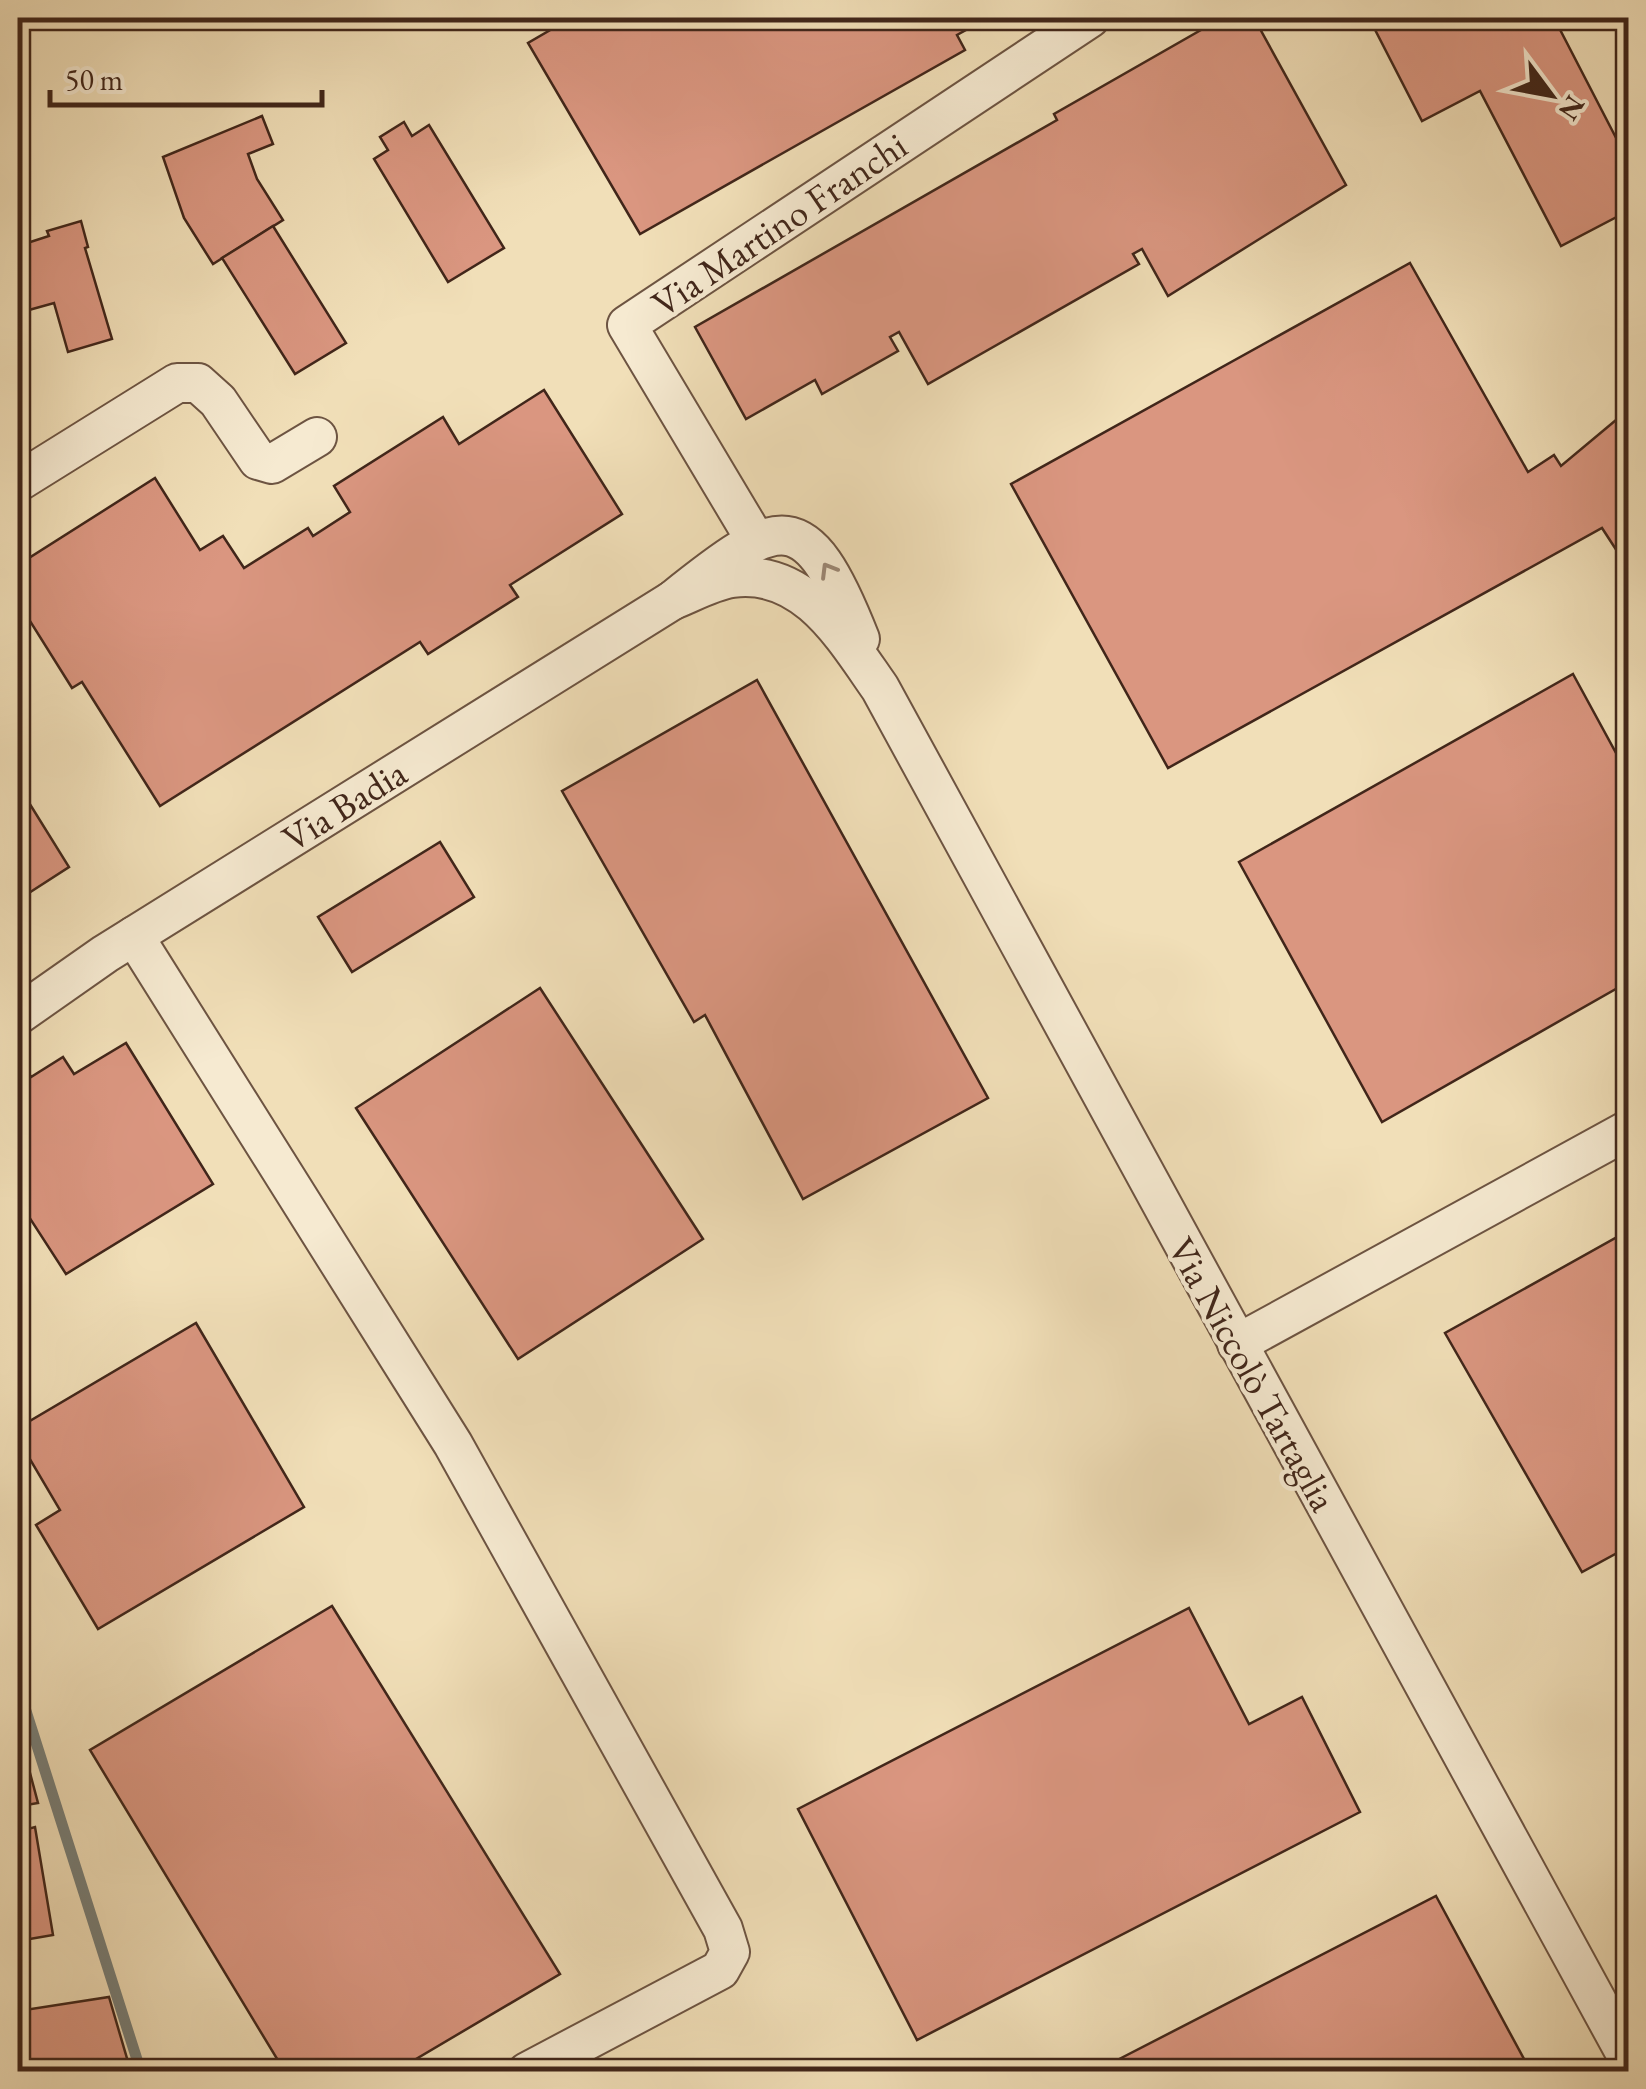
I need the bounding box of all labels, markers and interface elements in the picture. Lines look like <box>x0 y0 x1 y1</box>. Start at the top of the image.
scale bar <box>50 45 322 107</box>
north arrow <box>1501 45 1601 145</box>
text: 50 m <box>65 60 123 99</box>
text: N <box>1551 89 1593 128</box>
street label: Via Martino Franchi <box>642 120 916 328</box>
one-way arrow <box>821 563 840 581</box>
street label: Via Badia <box>272 747 416 862</box>
street label: Via Niccolò Tartaglia <box>1157 1228 1349 1520</box>

